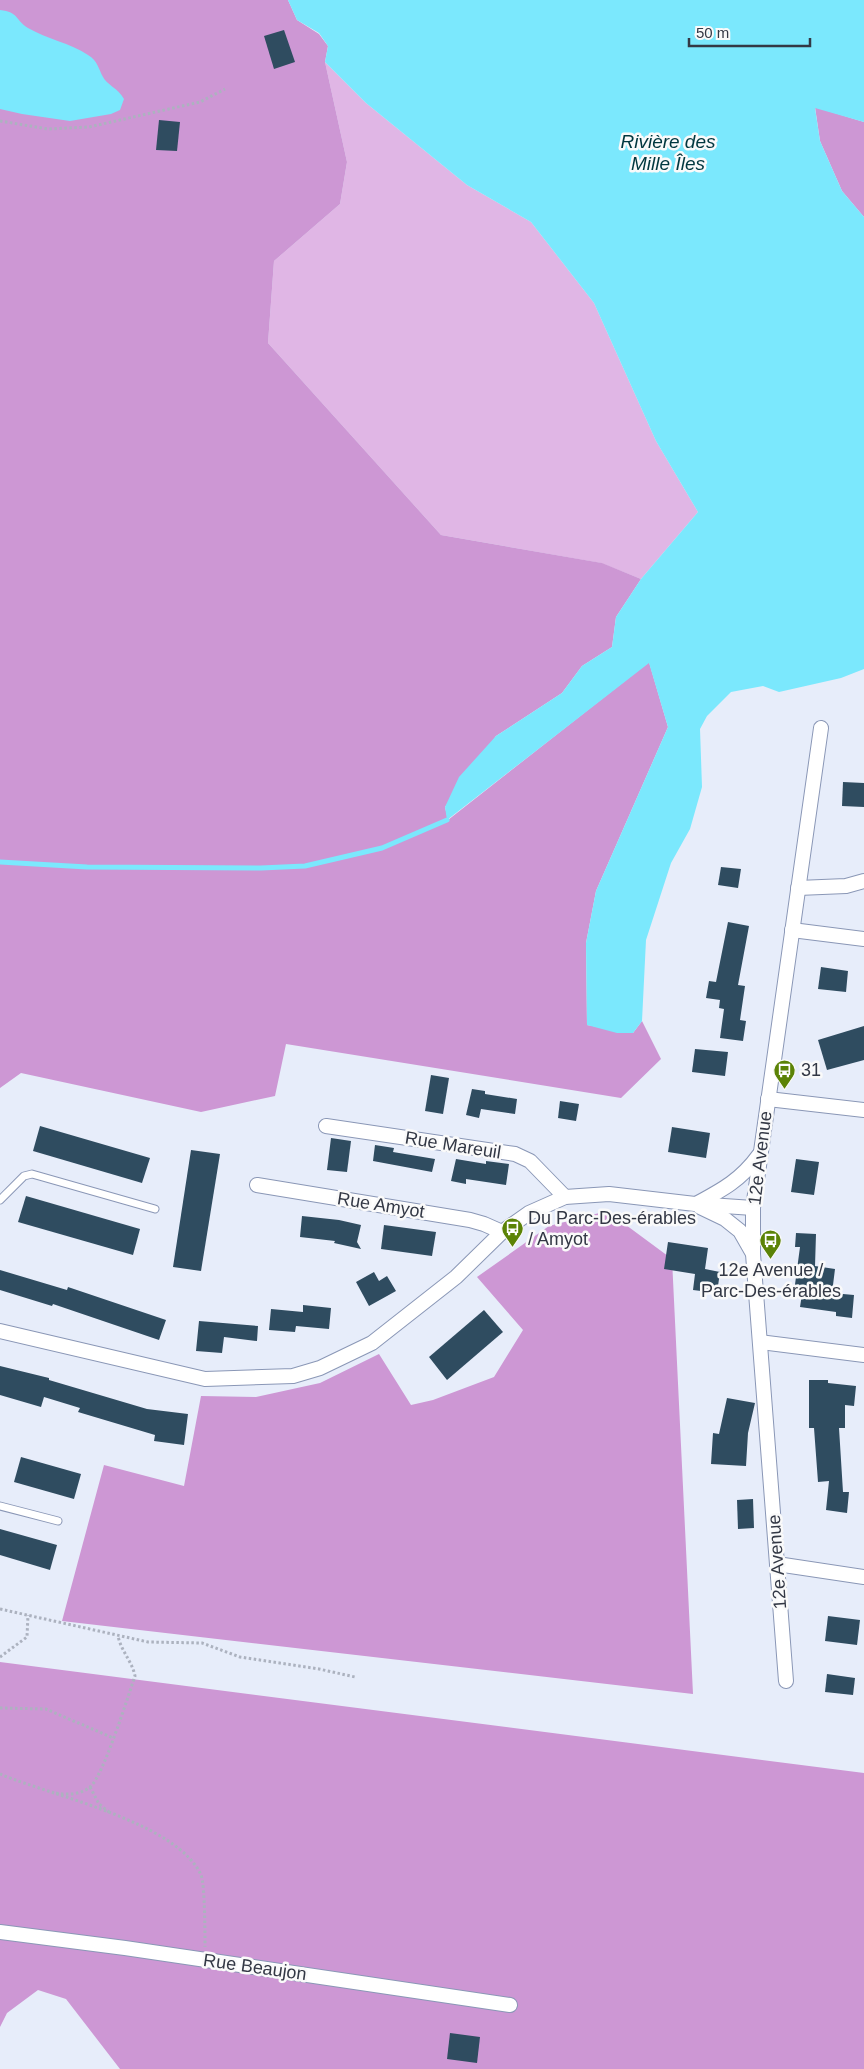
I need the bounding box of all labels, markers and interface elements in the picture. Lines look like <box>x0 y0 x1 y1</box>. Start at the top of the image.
scale bar <box>689 15 810 47</box>
text: 50 m <box>696 24 729 41</box>
water label: Rivière des Mille Îles <box>620 131 716 174</box>
bus stop icon: 31 <box>773 1058 797 1089</box>
place label: 31 <box>801 1060 821 1080</box>
street label: 12e Avenue <box>744 1110 776 1206</box>
street label: Rue Mareuil <box>404 1128 502 1162</box>
street label: Rue Amyot <box>336 1188 426 1222</box>
place label: Du Parc-Des-érables / Amyot <box>528 1208 696 1249</box>
bus stop icon: Du Parc-Des-érables / Amyot <box>500 1216 524 1247</box>
bus stop icon: 12e Avenue / Parc-Des-érables <box>759 1228 783 1259</box>
place label: 12e Avenue / Parc-Des-érables <box>701 1260 841 1301</box>
street label: 12e Avenue <box>764 1514 790 1610</box>
street label: Rue Beaujon <box>202 1950 308 1984</box>

